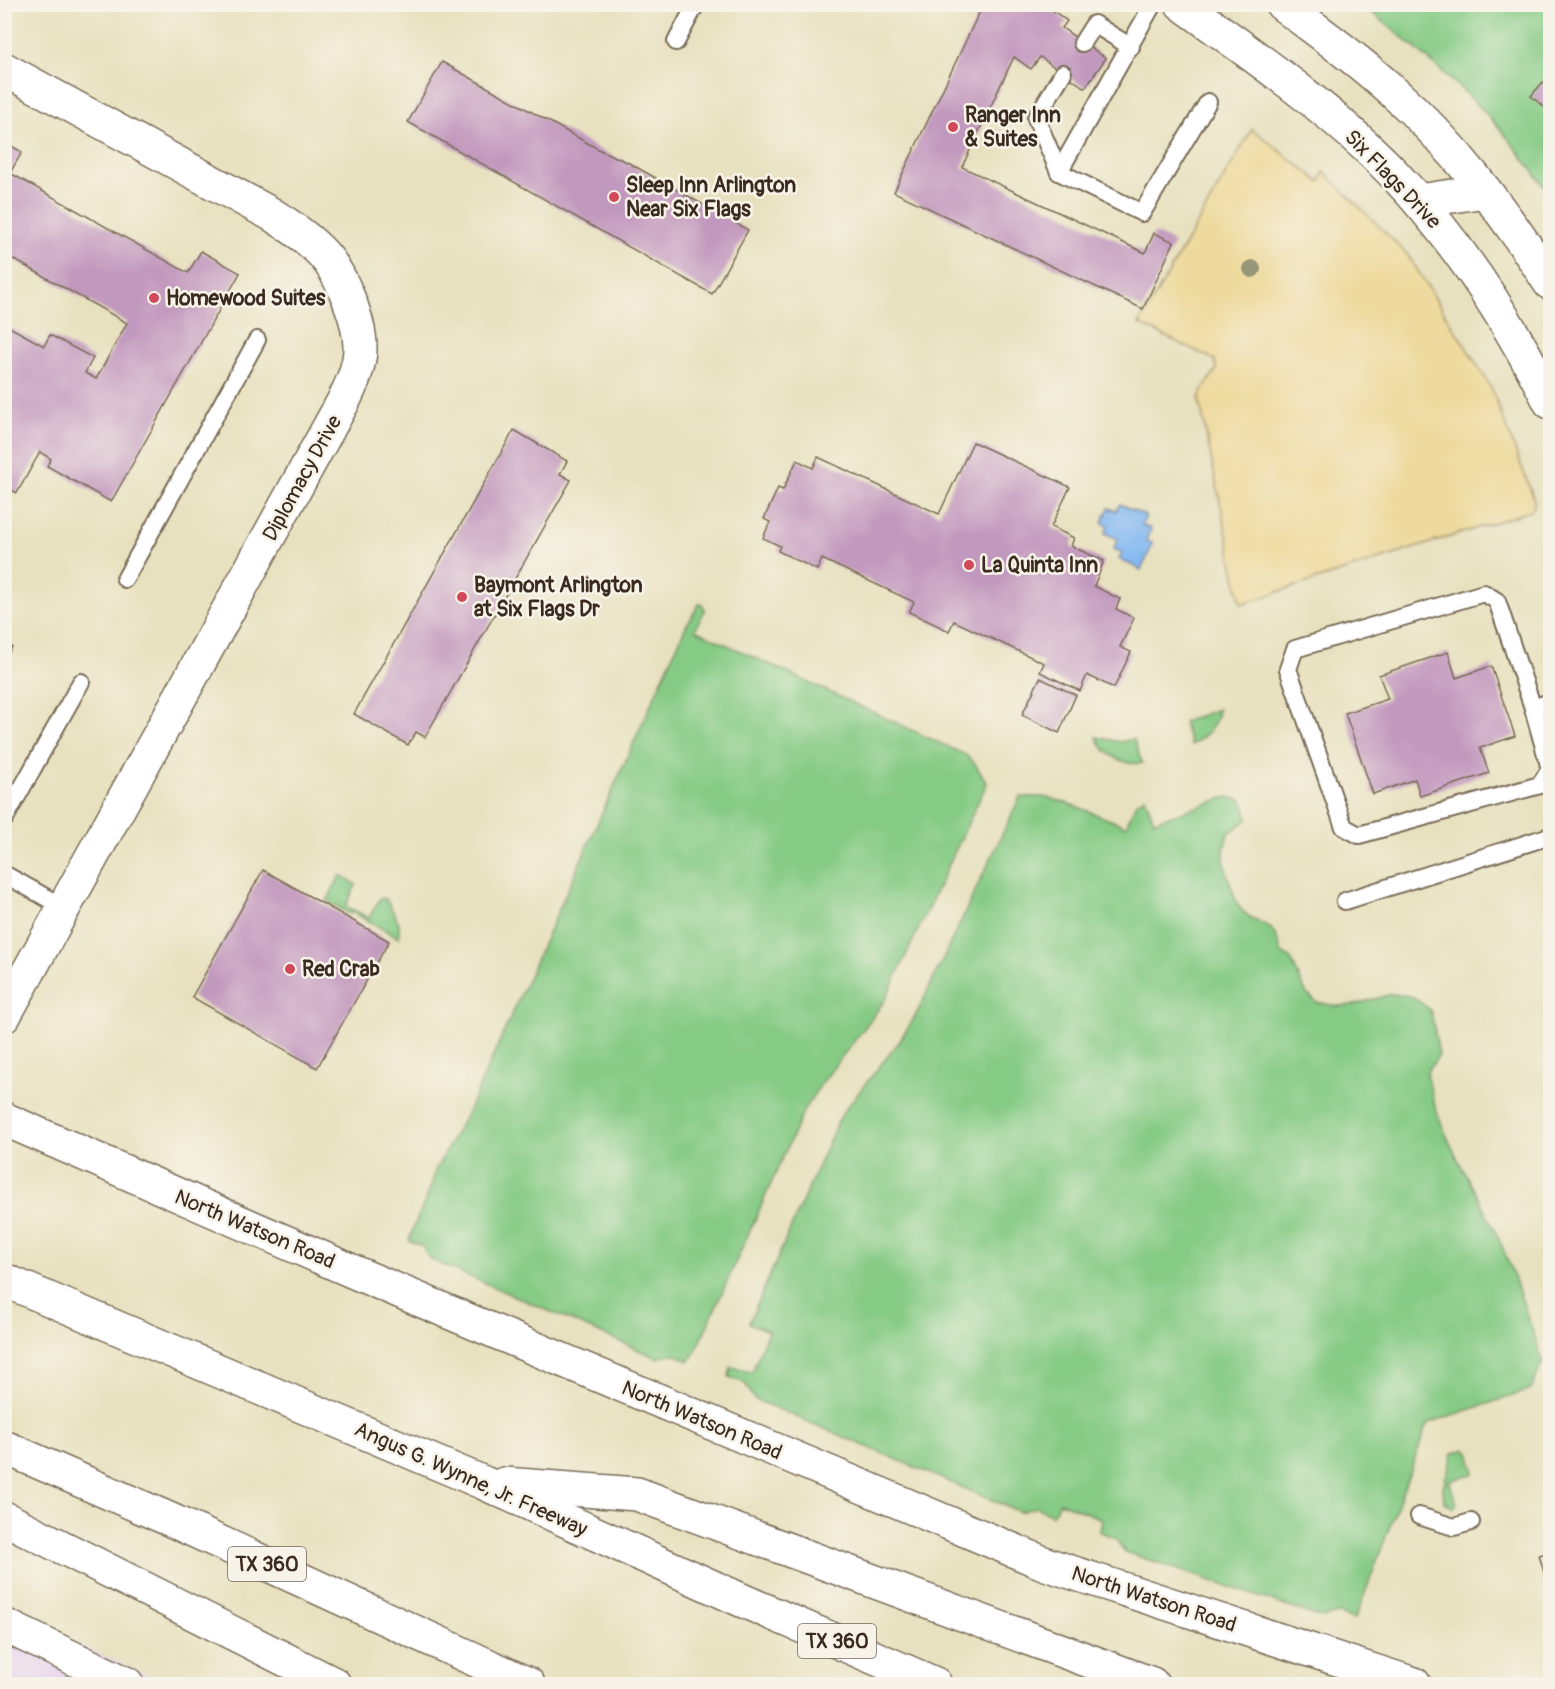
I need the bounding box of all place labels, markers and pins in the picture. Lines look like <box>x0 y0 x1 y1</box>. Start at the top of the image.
place label: Ranger Inn & Suites <box>965 102 1061 153</box>
marker: Ranger Inn & Suites <box>946 120 960 134</box>
place label: Sleep Inn Arlington Near Six Flags <box>626 172 796 223</box>
marker: Sleep Inn Arlington Near Six Flags <box>607 190 621 204</box>
place label: Homewood Suites <box>166 285 326 312</box>
marker: Homewood Suites <box>147 291 161 305</box>
place label: La Quinta Inn <box>981 552 1098 579</box>
marker: La Quinta Inn <box>962 558 976 572</box>
place label: Baymont Arlington at Six Flags Dr <box>474 572 643 623</box>
marker: Baymont Arlington at Six Flags Dr <box>455 590 469 604</box>
place label: Red Crab <box>302 956 380 983</box>
marker: Red Crab <box>283 962 297 976</box>

